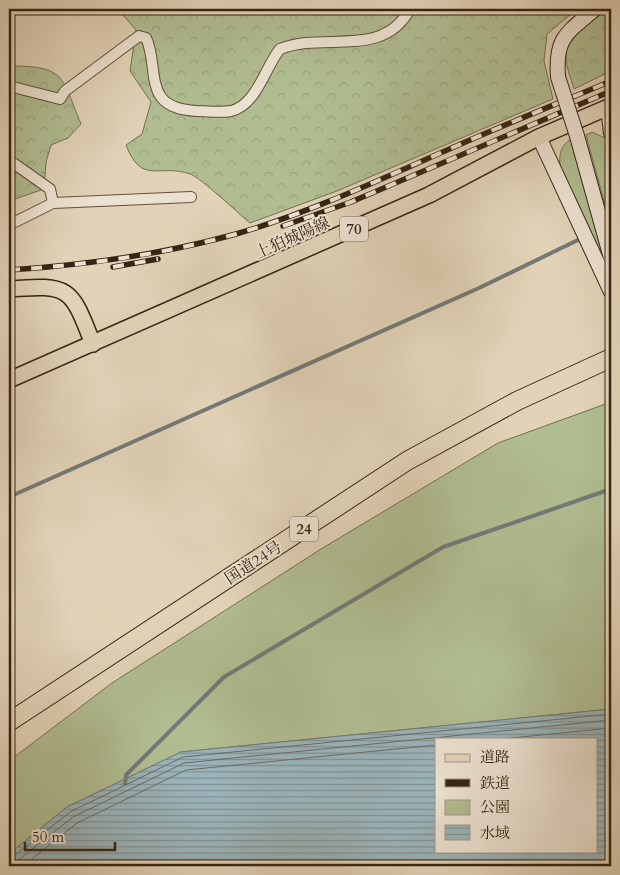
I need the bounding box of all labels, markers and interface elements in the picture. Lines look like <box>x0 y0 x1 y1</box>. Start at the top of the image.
street label: 上狛城陽線 <box>251 212 333 264</box>
road number: 70 <box>340 216 368 242</box>
road number: 24 <box>290 516 318 542</box>
street label: 国道24号 <box>221 536 287 590</box>
legend <box>435 738 598 852</box>
text: 道路 <box>480 747 510 767</box>
text: 鉄道 <box>480 773 510 793</box>
text: 公園 <box>480 797 510 817</box>
scale bar <box>25 820 115 852</box>
text: 水域 <box>480 823 510 843</box>
text: 50 m <box>32 827 64 847</box>

